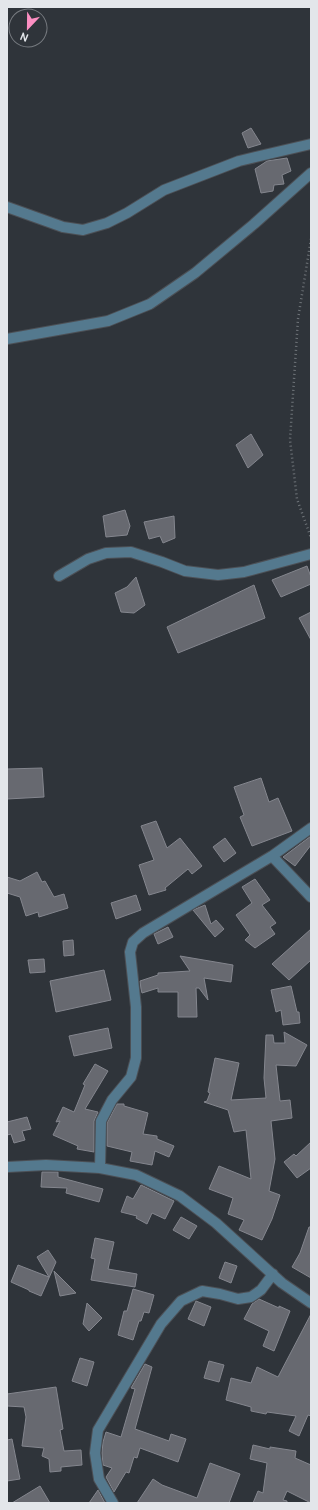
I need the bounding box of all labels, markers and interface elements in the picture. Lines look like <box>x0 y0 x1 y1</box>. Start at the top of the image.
north arrow <box>8 8 48 48</box>
text: N <box>18 29 30 45</box>

